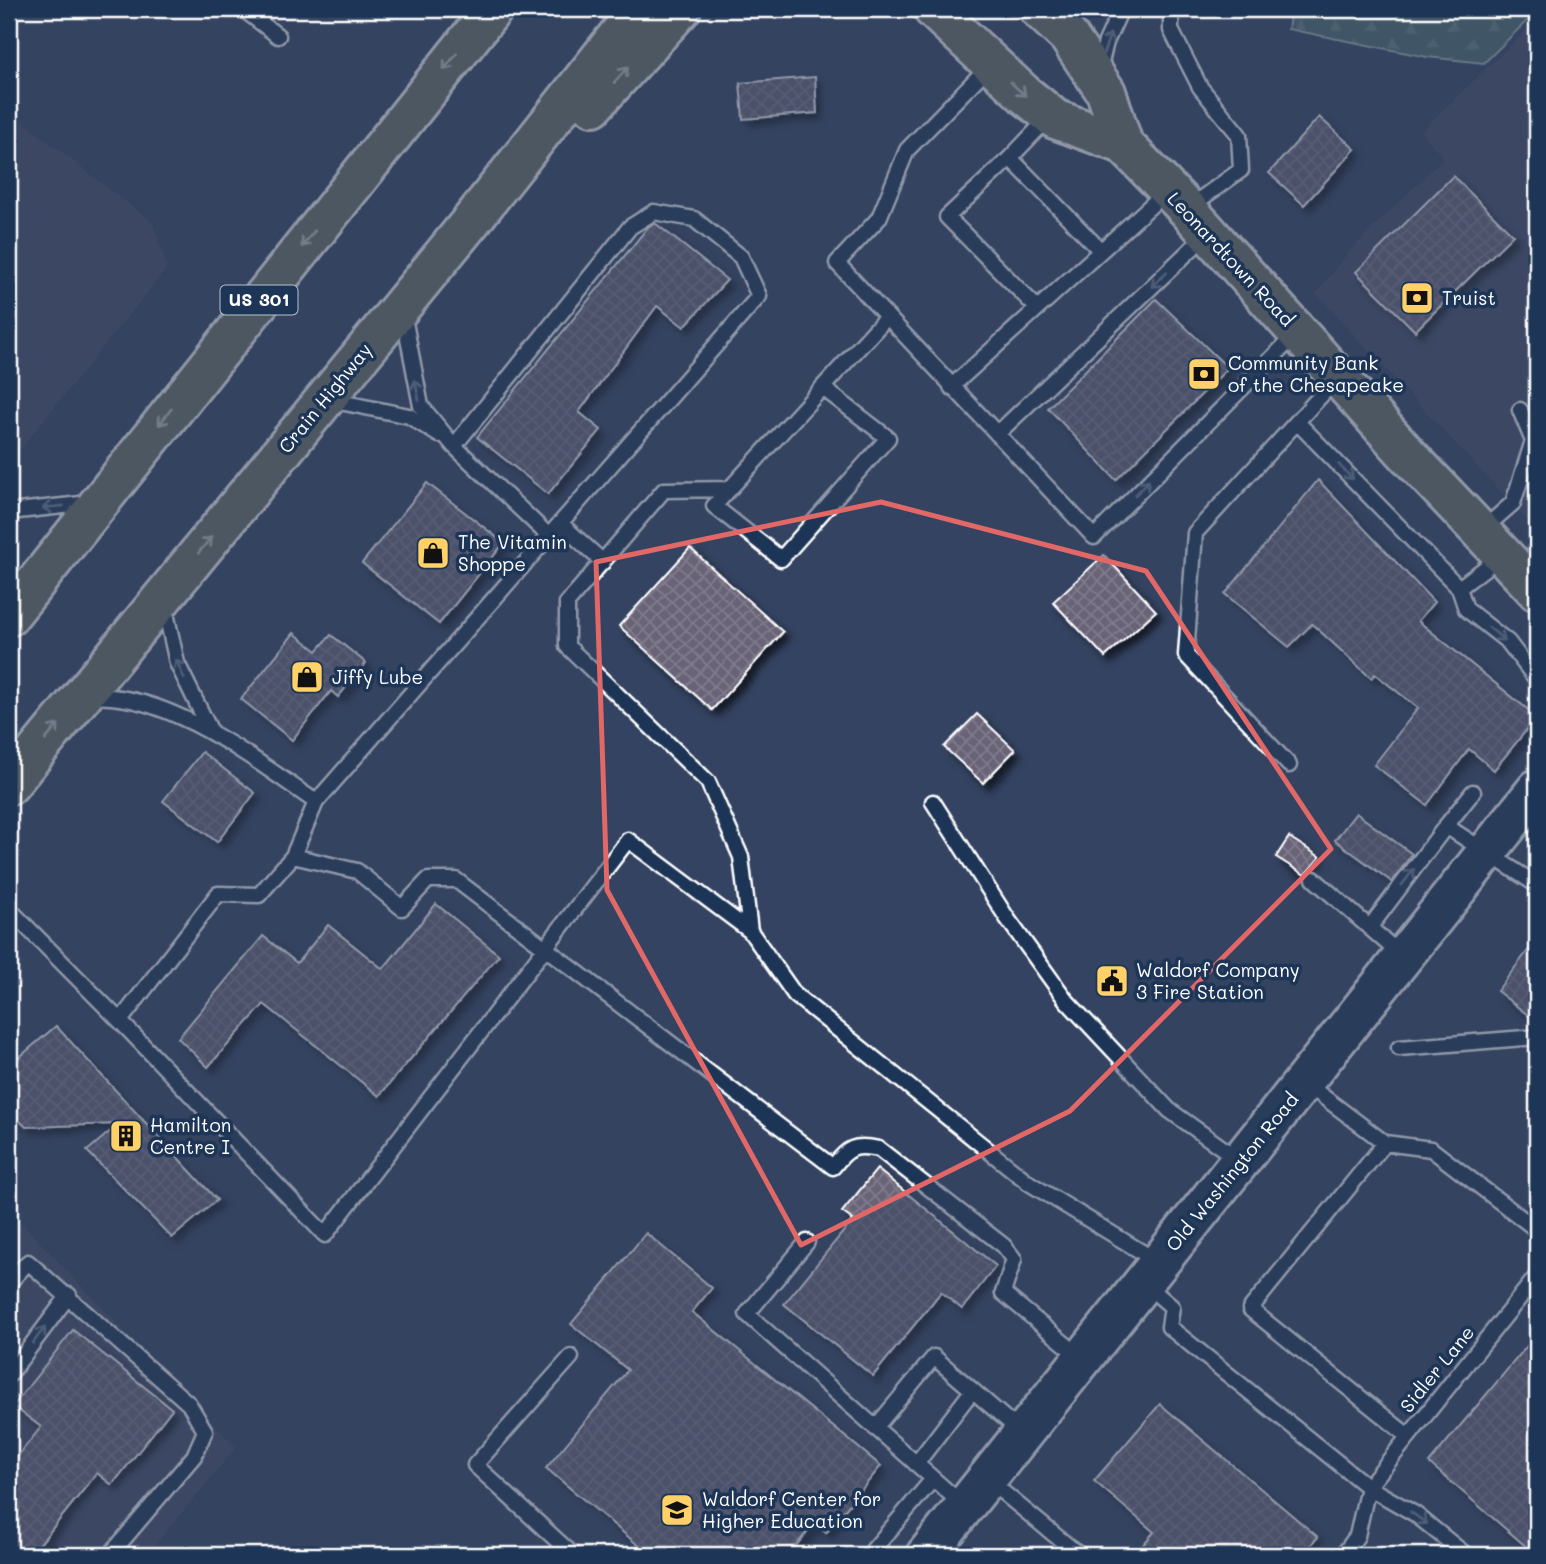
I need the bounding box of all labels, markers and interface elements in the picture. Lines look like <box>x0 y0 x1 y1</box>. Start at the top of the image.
one-way arrow <box>1102 32 1114 54</box>
one-way arrow <box>443 52 458 70</box>
one-way arrow <box>613 66 629 84</box>
one-way arrow <box>1009 81 1027 97</box>
street label: Leonardtown Road <box>1162 186 1300 331</box>
one-way arrow <box>300 230 315 248</box>
one-way arrow <box>1150 271 1167 288</box>
bank icon: Truist <box>1398 279 1436 317</box>
place label: Truist <box>1442 285 1496 310</box>
road number: US 301 <box>220 286 298 314</box>
street label: Crain Highway <box>272 337 377 458</box>
place label: Community Bank of the Chesapeake <box>1228 350 1404 397</box>
bank icon: Community Bank of the Chesapeake <box>1185 355 1223 393</box>
one-way arrow <box>410 379 423 402</box>
one-way arrow <box>158 407 173 425</box>
one-way arrow <box>1337 463 1354 480</box>
one-way arrow <box>1133 480 1150 497</box>
one-way arrow <box>43 501 65 514</box>
place label: The Vitamin Shoppe <box>458 529 567 576</box>
shop icon: The Vitamin Shoppe <box>414 534 452 572</box>
one-way arrow <box>198 537 213 555</box>
one-way arrow <box>1487 626 1505 641</box>
shop icon: Jiffy Lube <box>288 658 326 696</box>
one-way arrow <box>173 659 186 680</box>
place label: Jiffy Lube <box>332 664 423 689</box>
one-way arrow <box>44 724 60 742</box>
one-way arrow <box>1400 868 1415 887</box>
place label: Waldorf Company 3 Fire Station <box>1136 957 1300 1004</box>
public building icon: Waldorf Company 3 Fire Station <box>1093 962 1131 1000</box>
street label: Old Washington Road <box>1160 1087 1303 1256</box>
place label: Hamilton Centre I <box>150 1112 231 1159</box>
building icon: Hamilton Centre I <box>107 1117 145 1155</box>
street label: Sidler Lane <box>1394 1320 1479 1417</box>
one-way arrow <box>31 1326 46 1345</box>
place label: Waldorf Center for Higher Education <box>702 1486 881 1533</box>
school or university icon: Waldorf Center for Higher Education <box>658 1491 696 1529</box>
one-way arrow <box>1409 1511 1428 1526</box>

